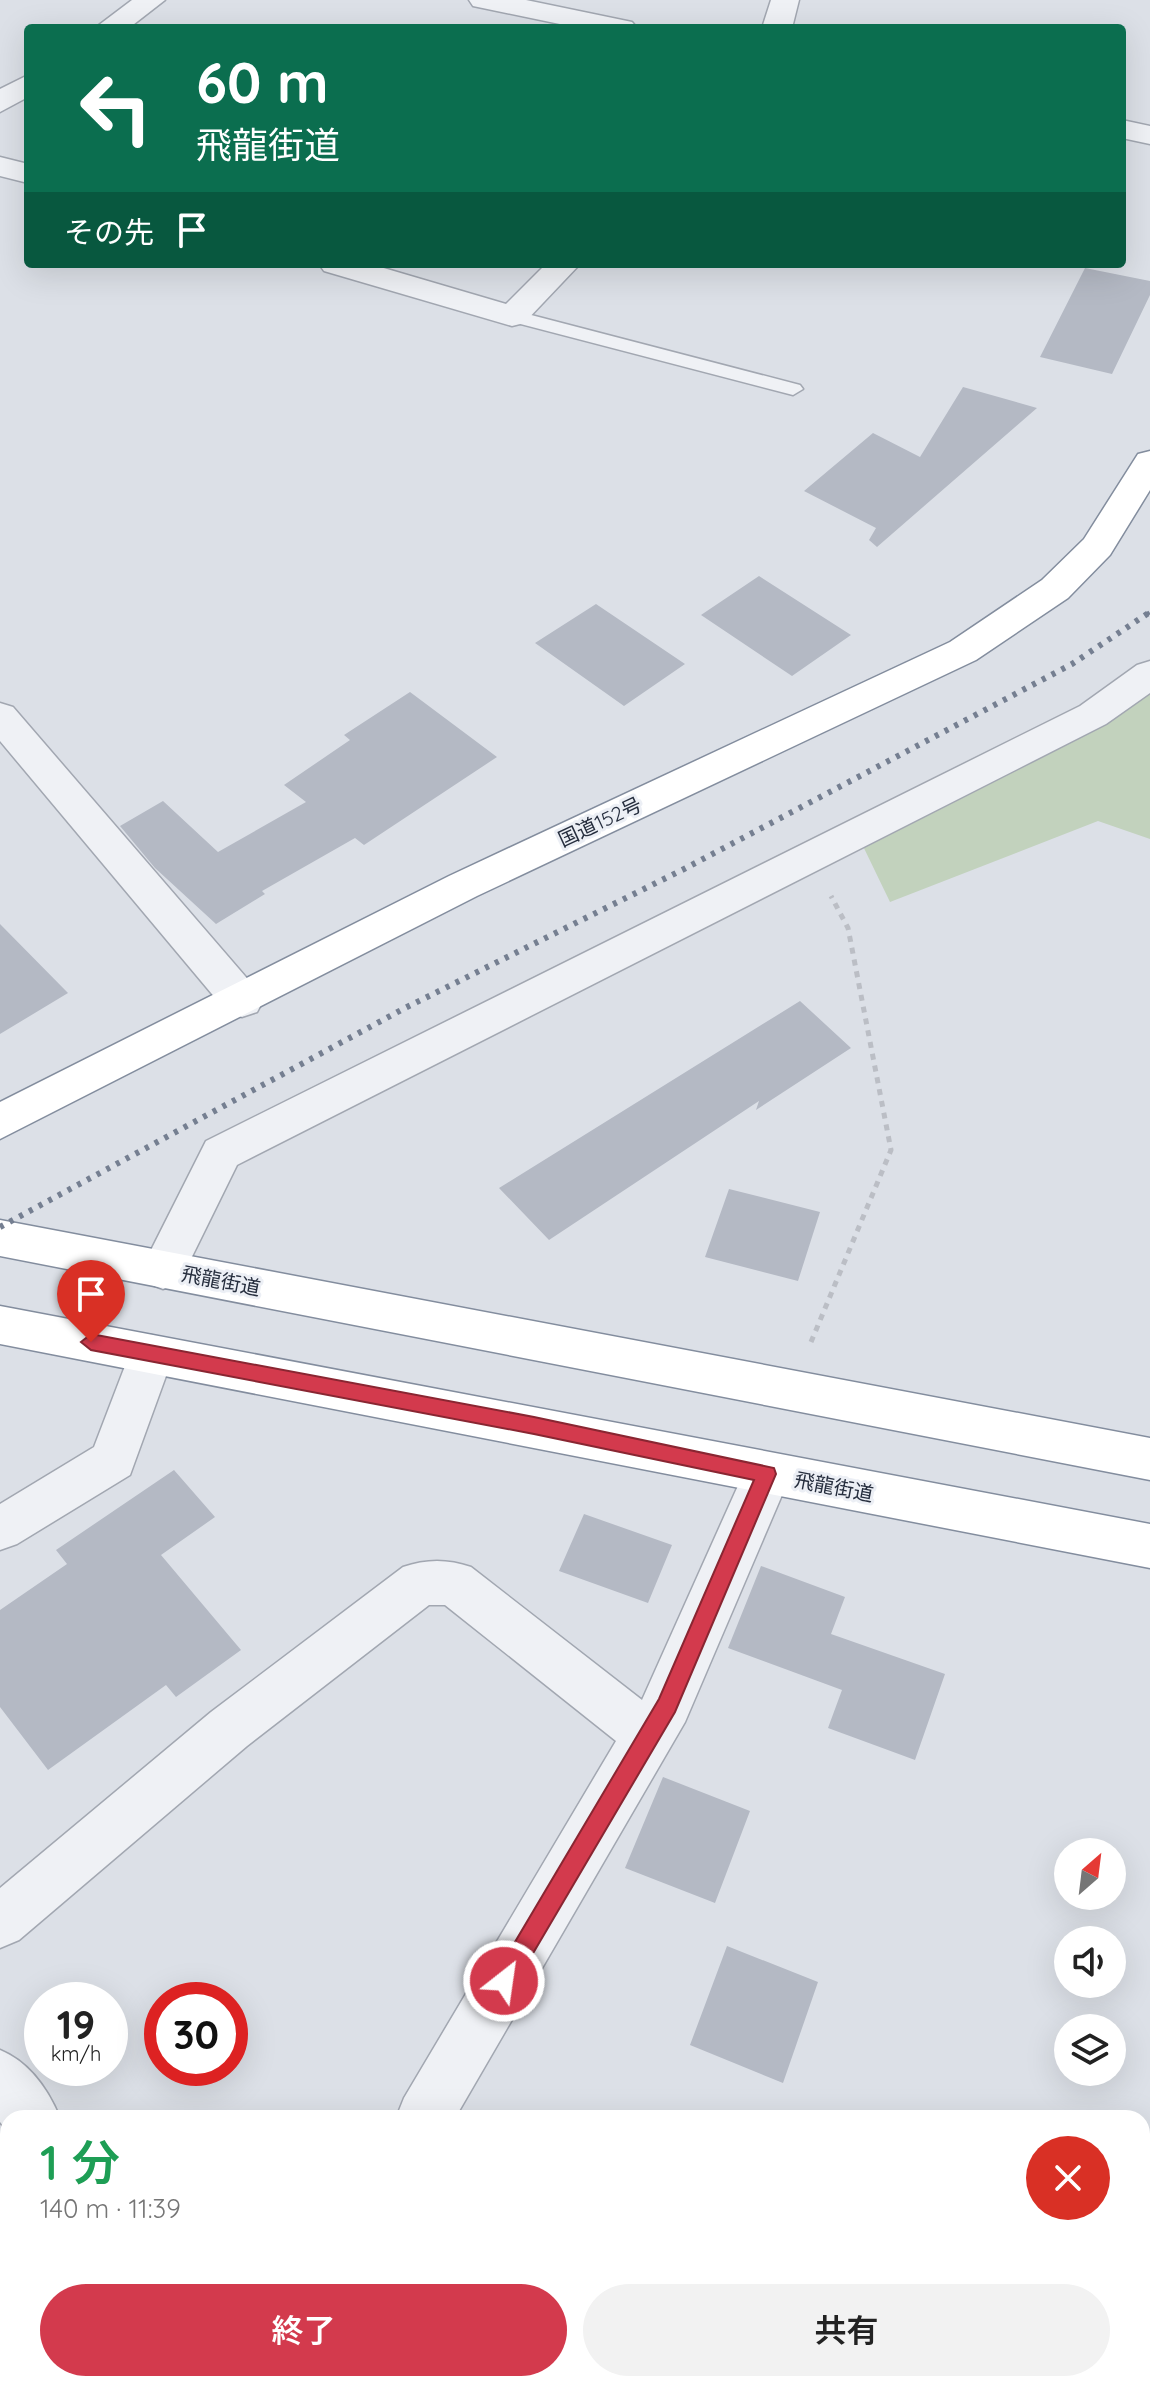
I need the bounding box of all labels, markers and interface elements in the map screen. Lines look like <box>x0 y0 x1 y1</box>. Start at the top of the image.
text: 60 m <box>196 47 329 117</box>
icon: left <box>64 56 168 160</box>
text: 飛龍街道 <box>196 122 340 167</box>
icon: arrive <box>170 208 214 252</box>
text: その先 <box>64 213 154 251</box>
street label: 国道152号 <box>554 791 646 852</box>
pin <box>57 1260 125 1342</box>
street label: 飛龍街道 <box>179 1261 263 1300</box>
icon: arrive <box>69 1272 113 1316</box>
street label: 飛龍街道 <box>792 1467 876 1506</box>
north arrow <box>1054 1838 1126 1910</box>
map controls <box>1054 1838 1126 2086</box>
button: sound <box>1054 1926 1126 1998</box>
position arrow <box>462 1939 546 2023</box>
speed limit sign: 30 <box>144 1982 248 2086</box>
text: 19 <box>57 1999 95 2049</box>
button: layers <box>1054 2014 1126 2086</box>
text: km/h <box>51 2041 101 2066</box>
text: 1 分 <box>40 2132 120 2192</box>
button: close <box>1026 2136 1110 2220</box>
text: 140 m · 11:39 <box>40 2192 181 2225</box>
button: 終了 <box>40 2284 567 2376</box>
button: 共有 <box>583 2284 1110 2376</box>

